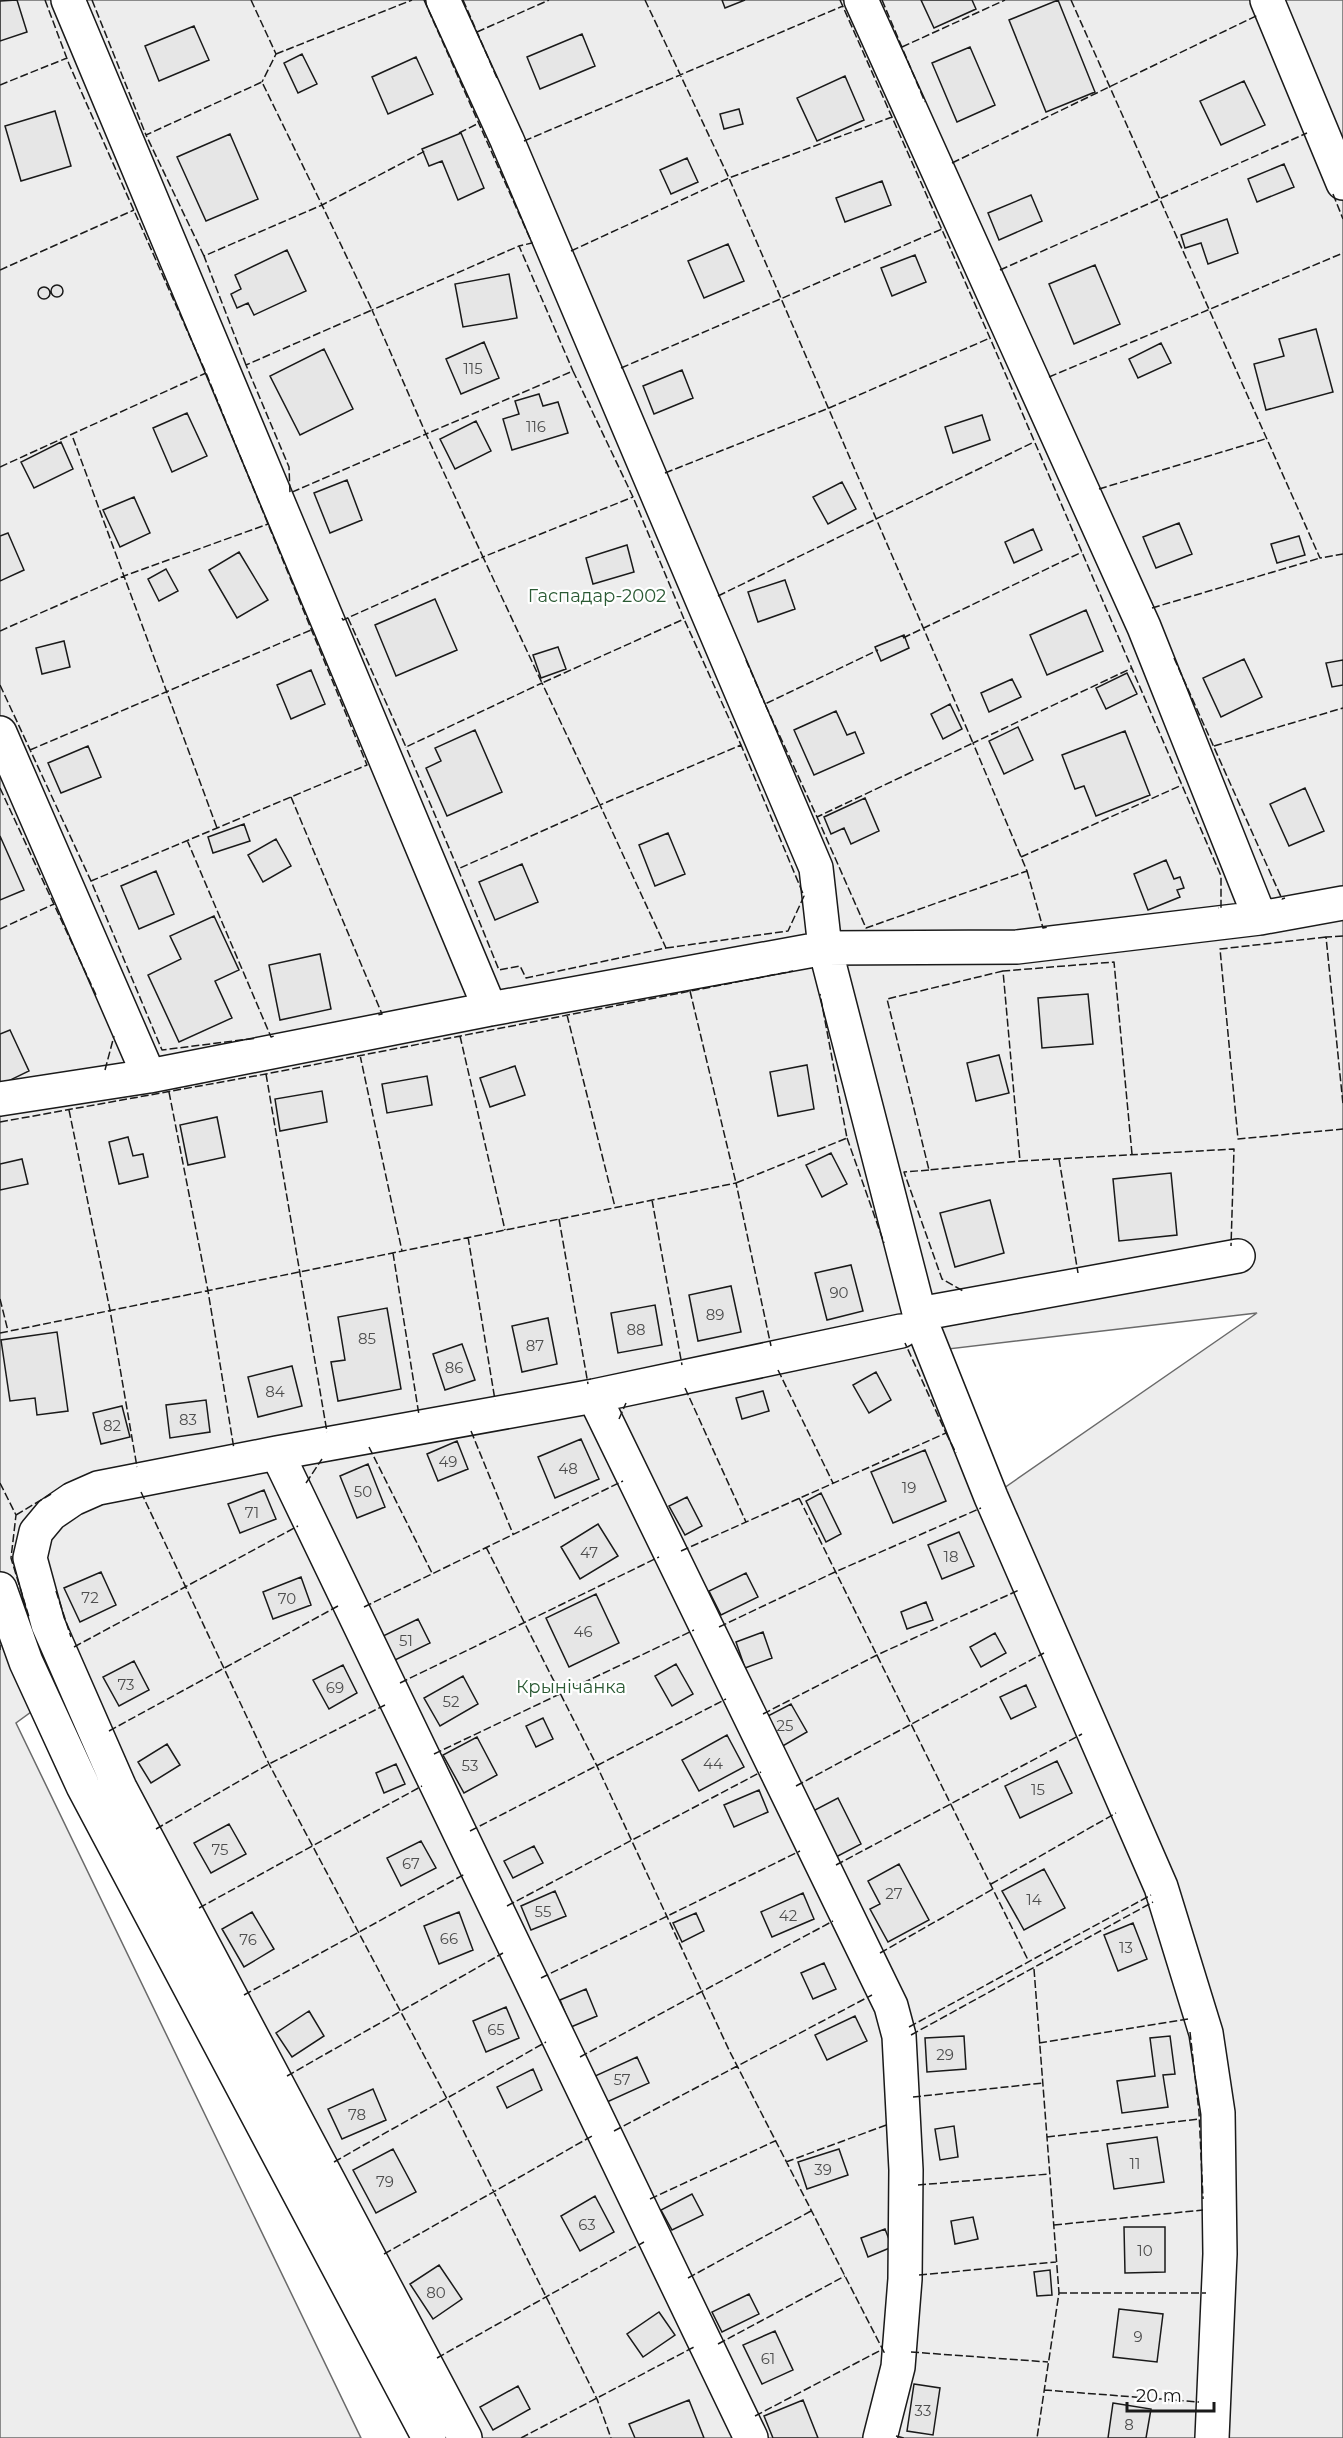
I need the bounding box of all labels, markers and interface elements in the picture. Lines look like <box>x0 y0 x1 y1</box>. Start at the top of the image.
house number: 115 <box>463 359 483 378</box>
house number: 116 <box>526 417 546 436</box>
park label: Гаспадар-2002 <box>528 585 666 607</box>
house number: 90 <box>829 1283 849 1302</box>
house number: 89 <box>706 1305 724 1324</box>
house number: 88 <box>626 1320 646 1339</box>
house number: 85 <box>358 1329 376 1348</box>
house number: 87 <box>526 1336 544 1355</box>
house number: 86 <box>445 1358 463 1377</box>
house number: 84 <box>265 1382 285 1401</box>
house number: 83 <box>179 1410 197 1429</box>
house number: 82 <box>103 1416 121 1435</box>
house number: 49 <box>439 1452 457 1471</box>
house number: 48 <box>558 1459 578 1478</box>
house number: 19 <box>902 1478 916 1497</box>
house number: 50 <box>354 1482 372 1501</box>
house number: 71 <box>245 1503 259 1522</box>
house number: 47 <box>580 1543 598 1562</box>
house number: 18 <box>944 1547 959 1566</box>
house number: 72 <box>81 1588 99 1607</box>
house number: 70 <box>278 1589 296 1608</box>
house number: 46 <box>573 1622 593 1641</box>
house number: 51 <box>399 1631 413 1650</box>
house number: 73 <box>117 1675 135 1694</box>
park label: Крынічанка <box>516 1676 626 1698</box>
house number: 69 <box>326 1678 344 1697</box>
house number: 52 <box>443 1692 459 1711</box>
house number: 25 <box>776 1716 794 1735</box>
house number: 44 <box>703 1754 723 1773</box>
house number: 53 <box>462 1756 478 1775</box>
house number: 15 <box>1031 1780 1045 1799</box>
house number: 75 <box>211 1840 229 1859</box>
house number: 67 <box>402 1854 420 1873</box>
house number: 27 <box>885 1884 903 1903</box>
house number: 14 <box>1026 1890 1042 1909</box>
house number: 55 <box>535 1902 551 1921</box>
house number: 42 <box>779 1906 797 1925</box>
house number: 66 <box>440 1929 458 1948</box>
house number: 76 <box>239 1930 257 1949</box>
house number: 13 <box>1119 1938 1133 1957</box>
house number: 65 <box>487 2020 505 2039</box>
house number: 29 <box>936 2045 954 2064</box>
house number: 57 <box>613 2070 631 2089</box>
house number: 78 <box>348 2105 366 2124</box>
house number: 11 <box>1130 2154 1140 2173</box>
house number: 39 <box>814 2160 832 2179</box>
house number: 79 <box>376 2172 394 2191</box>
house number: 63 <box>578 2215 596 2234</box>
house number: 10 <box>1137 2241 1153 2260</box>
house number: 80 <box>426 2283 446 2302</box>
house number: 9 <box>1133 2327 1143 2346</box>
house number: 61 <box>761 2349 775 2368</box>
scale bar <box>1127 2375 1214 2413</box>
text: 20 m <box>1136 2385 1182 2407</box>
house number: 33 <box>915 2401 931 2420</box>
house number: 8 <box>1124 2415 1134 2434</box>

